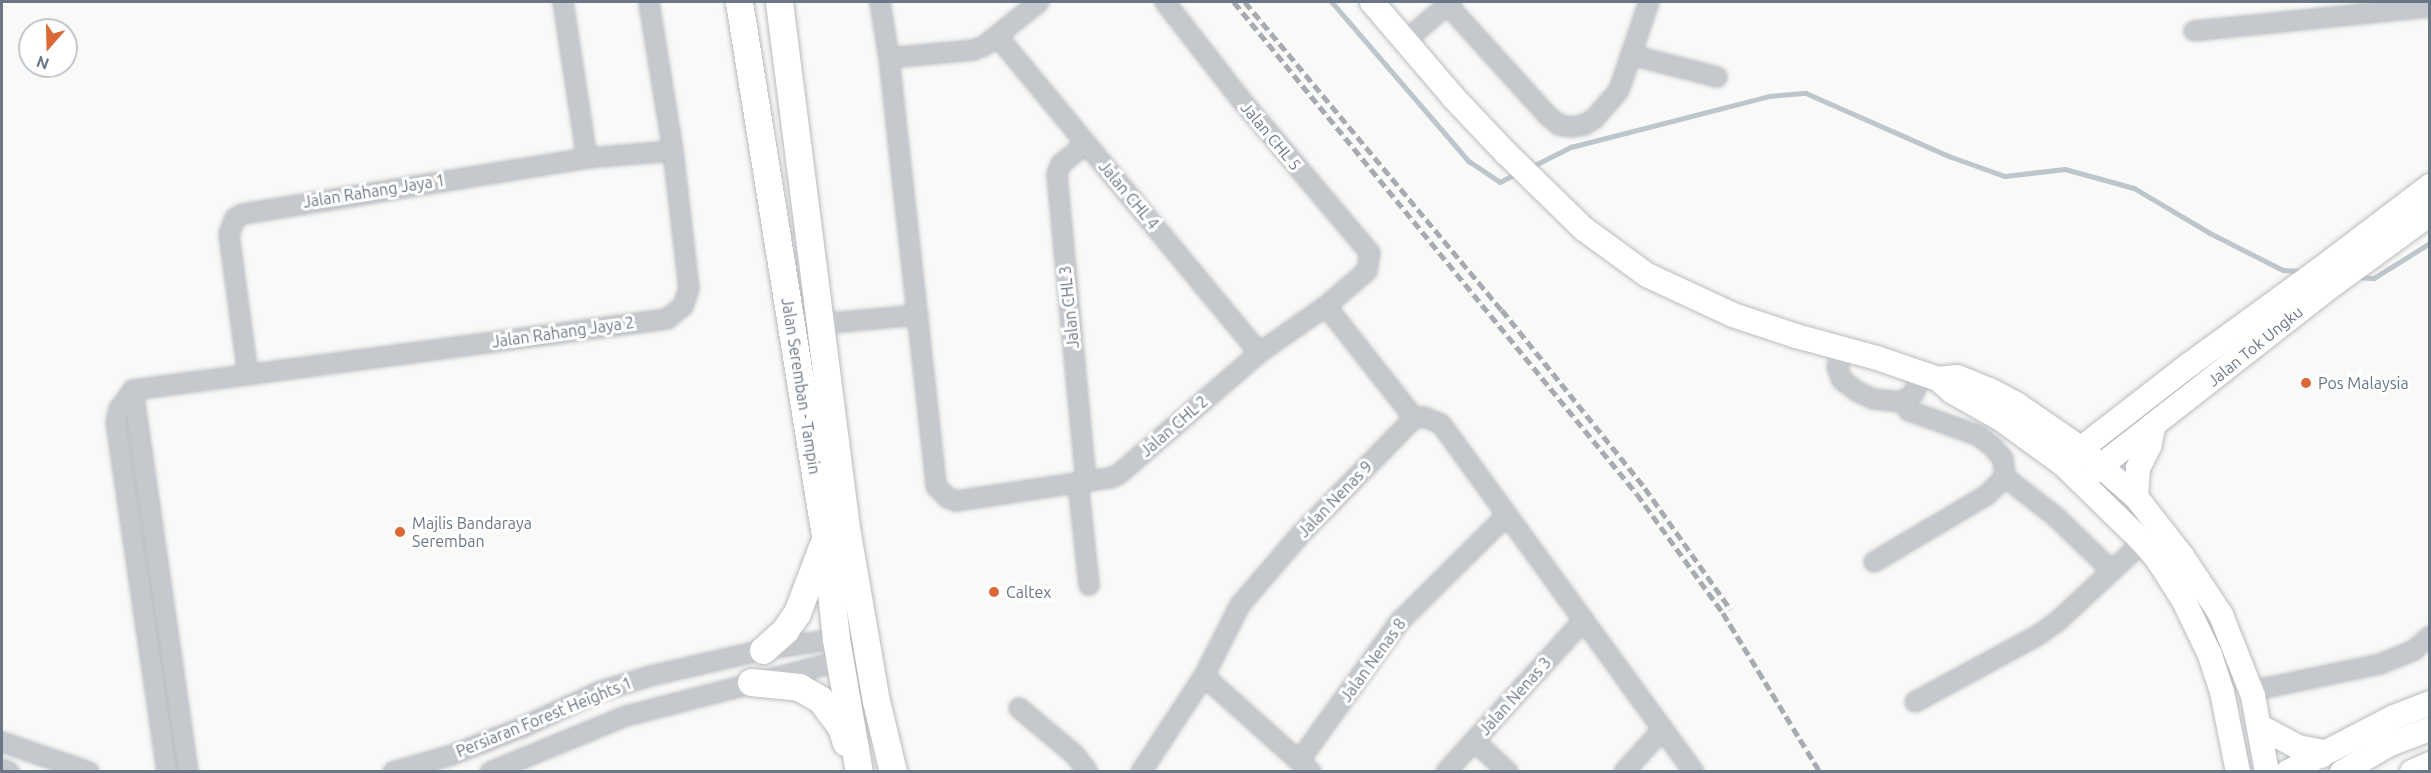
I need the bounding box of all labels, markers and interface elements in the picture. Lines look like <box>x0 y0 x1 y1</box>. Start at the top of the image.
north arrow <box>18 18 78 78</box>
text: N <box>34 53 51 74</box>
street label: Jalan CHL 5 <box>1237 98 1305 174</box>
street label: Jalan CHL 4 <box>1095 157 1163 233</box>
street label: Jalan Rahang Jaya 1 <box>302 170 446 212</box>
street label: Jalan CHL 3 <box>1055 265 1083 349</box>
street label: Jalan Seremban - Tampin <box>778 296 824 476</box>
street label: Jalan Tok Ungku <box>2203 302 2307 390</box>
street label: Jalan Rahang Jaya 2 <box>491 313 635 351</box>
place label: Pos Malaysia <box>2318 373 2409 393</box>
marker: Pos Malaysia <box>2299 376 2313 390</box>
street label: Jalan CHL 2 <box>1136 391 1212 461</box>
street label: Jalan Nenas 9 <box>1294 457 1376 541</box>
place label: Majlis Bandaraya Seremban <box>412 513 532 551</box>
marker: Majlis Bandaraya Seremban <box>393 525 407 539</box>
place label: Caltex <box>1006 582 1051 602</box>
marker: Caltex <box>987 585 1001 599</box>
street label: Jalan Nenas 8 <box>1336 614 1410 706</box>
street label: Jalan Nenas 3 <box>1475 653 1555 739</box>
street label: Persiaran Forest Heights 1 <box>453 673 635 761</box>

